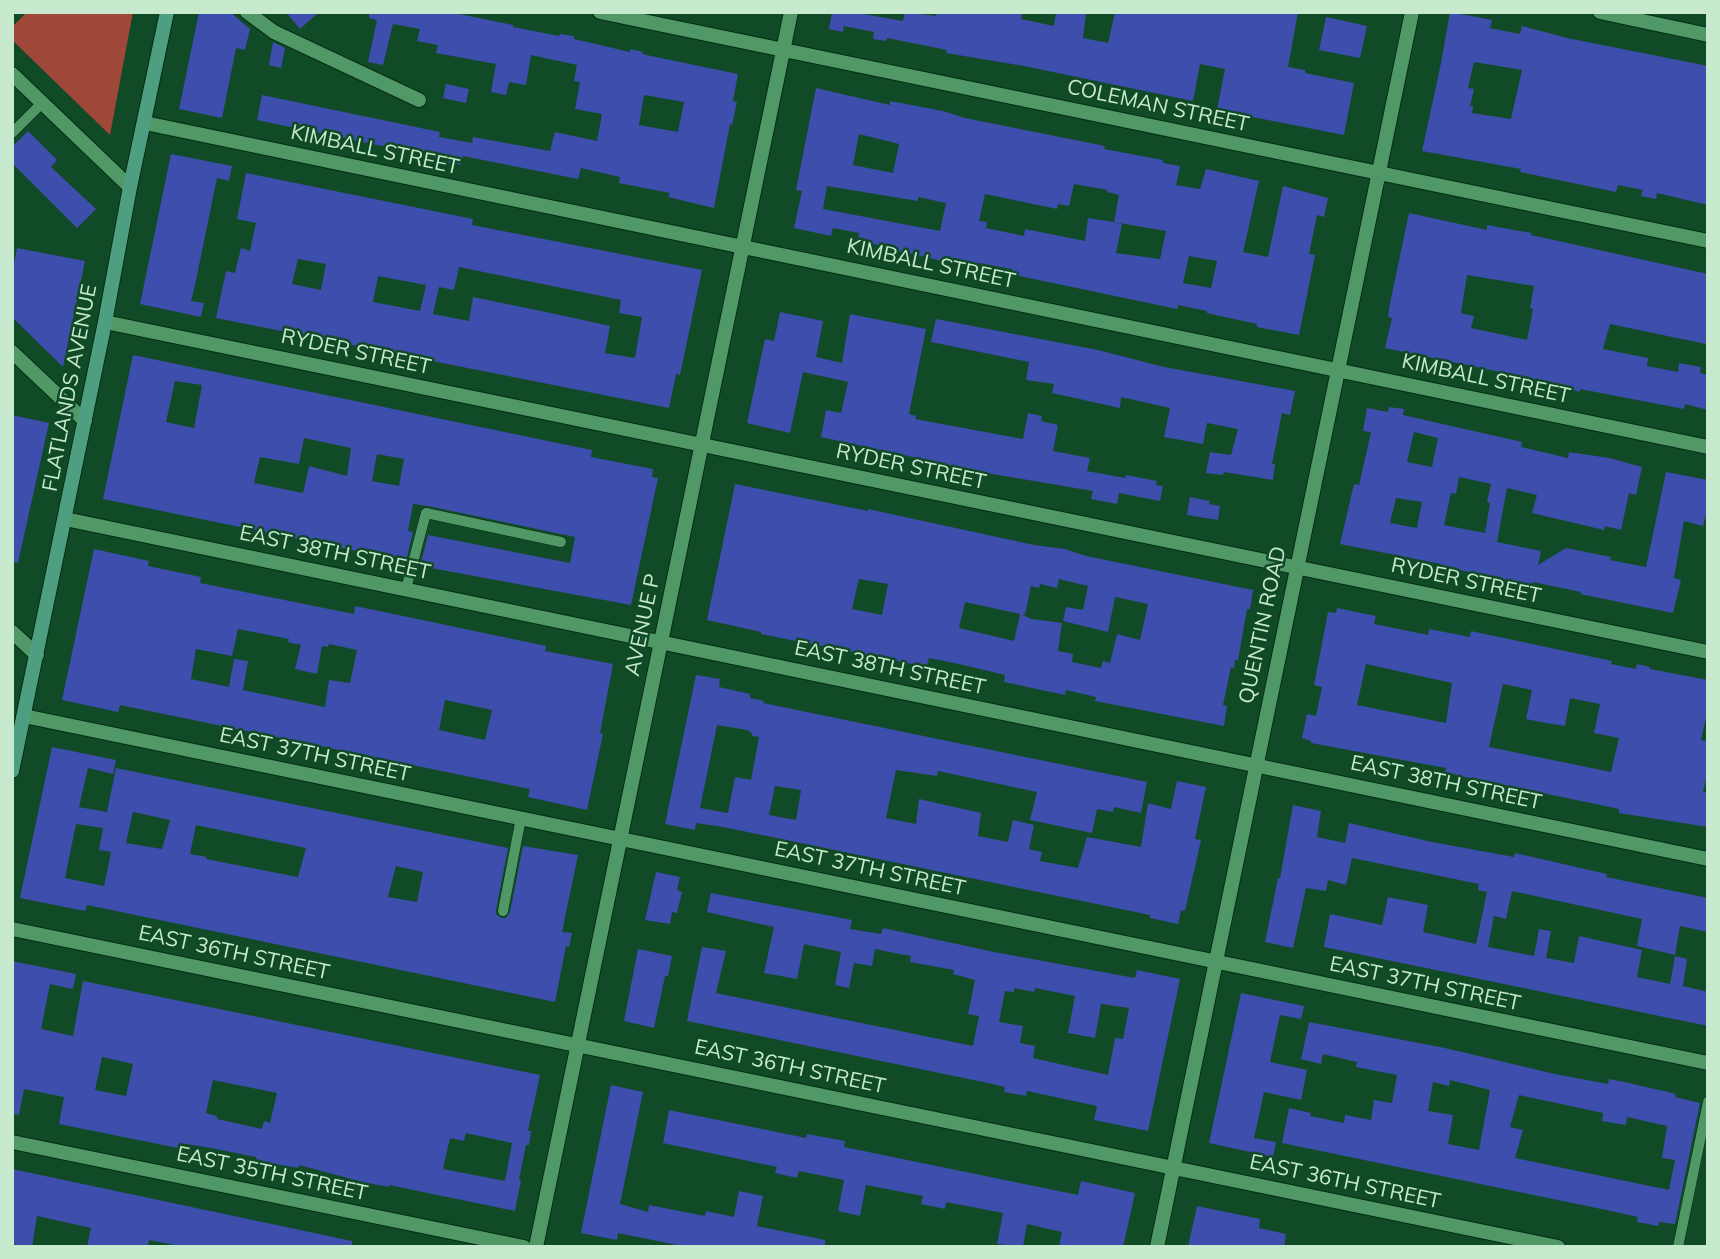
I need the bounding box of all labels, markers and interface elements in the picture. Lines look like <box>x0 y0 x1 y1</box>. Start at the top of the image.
street label: COLEMAN STREET <box>1065 74 1251 138</box>
street label: KIMBALL STREET <box>288 120 462 180</box>
street label: KIMBALL STREET <box>844 234 1018 294</box>
street label: FLATLANDS AVENUE <box>38 282 102 494</box>
street label: RYDER STREET <box>279 324 433 380</box>
street label: KIMBALL STREET <box>1399 349 1573 409</box>
street label: RYDER STREET <box>834 439 988 495</box>
street label: EAST 38TH STREET <box>237 520 433 586</box>
street label: QUENTIN ROAD <box>1234 544 1292 706</box>
street label: RYDER STREET <box>1389 553 1543 609</box>
street label: AVENUE P <box>620 572 666 678</box>
street label: EAST 38TH STREET <box>792 635 988 701</box>
street label: EAST 37TH STREET <box>217 722 413 788</box>
street label: EAST 38TH STREET <box>1348 750 1544 816</box>
street label: EAST 37TH STREET <box>772 836 968 902</box>
street label: EAST 36TH STREET <box>136 920 332 986</box>
street label: EAST 37TH STREET <box>1327 951 1523 1017</box>
street label: EAST 36TH STREET <box>692 1034 888 1100</box>
street label: EAST 35TH STREET <box>174 1141 370 1207</box>
street label: EAST 36TH STREET <box>1247 1149 1443 1215</box>

